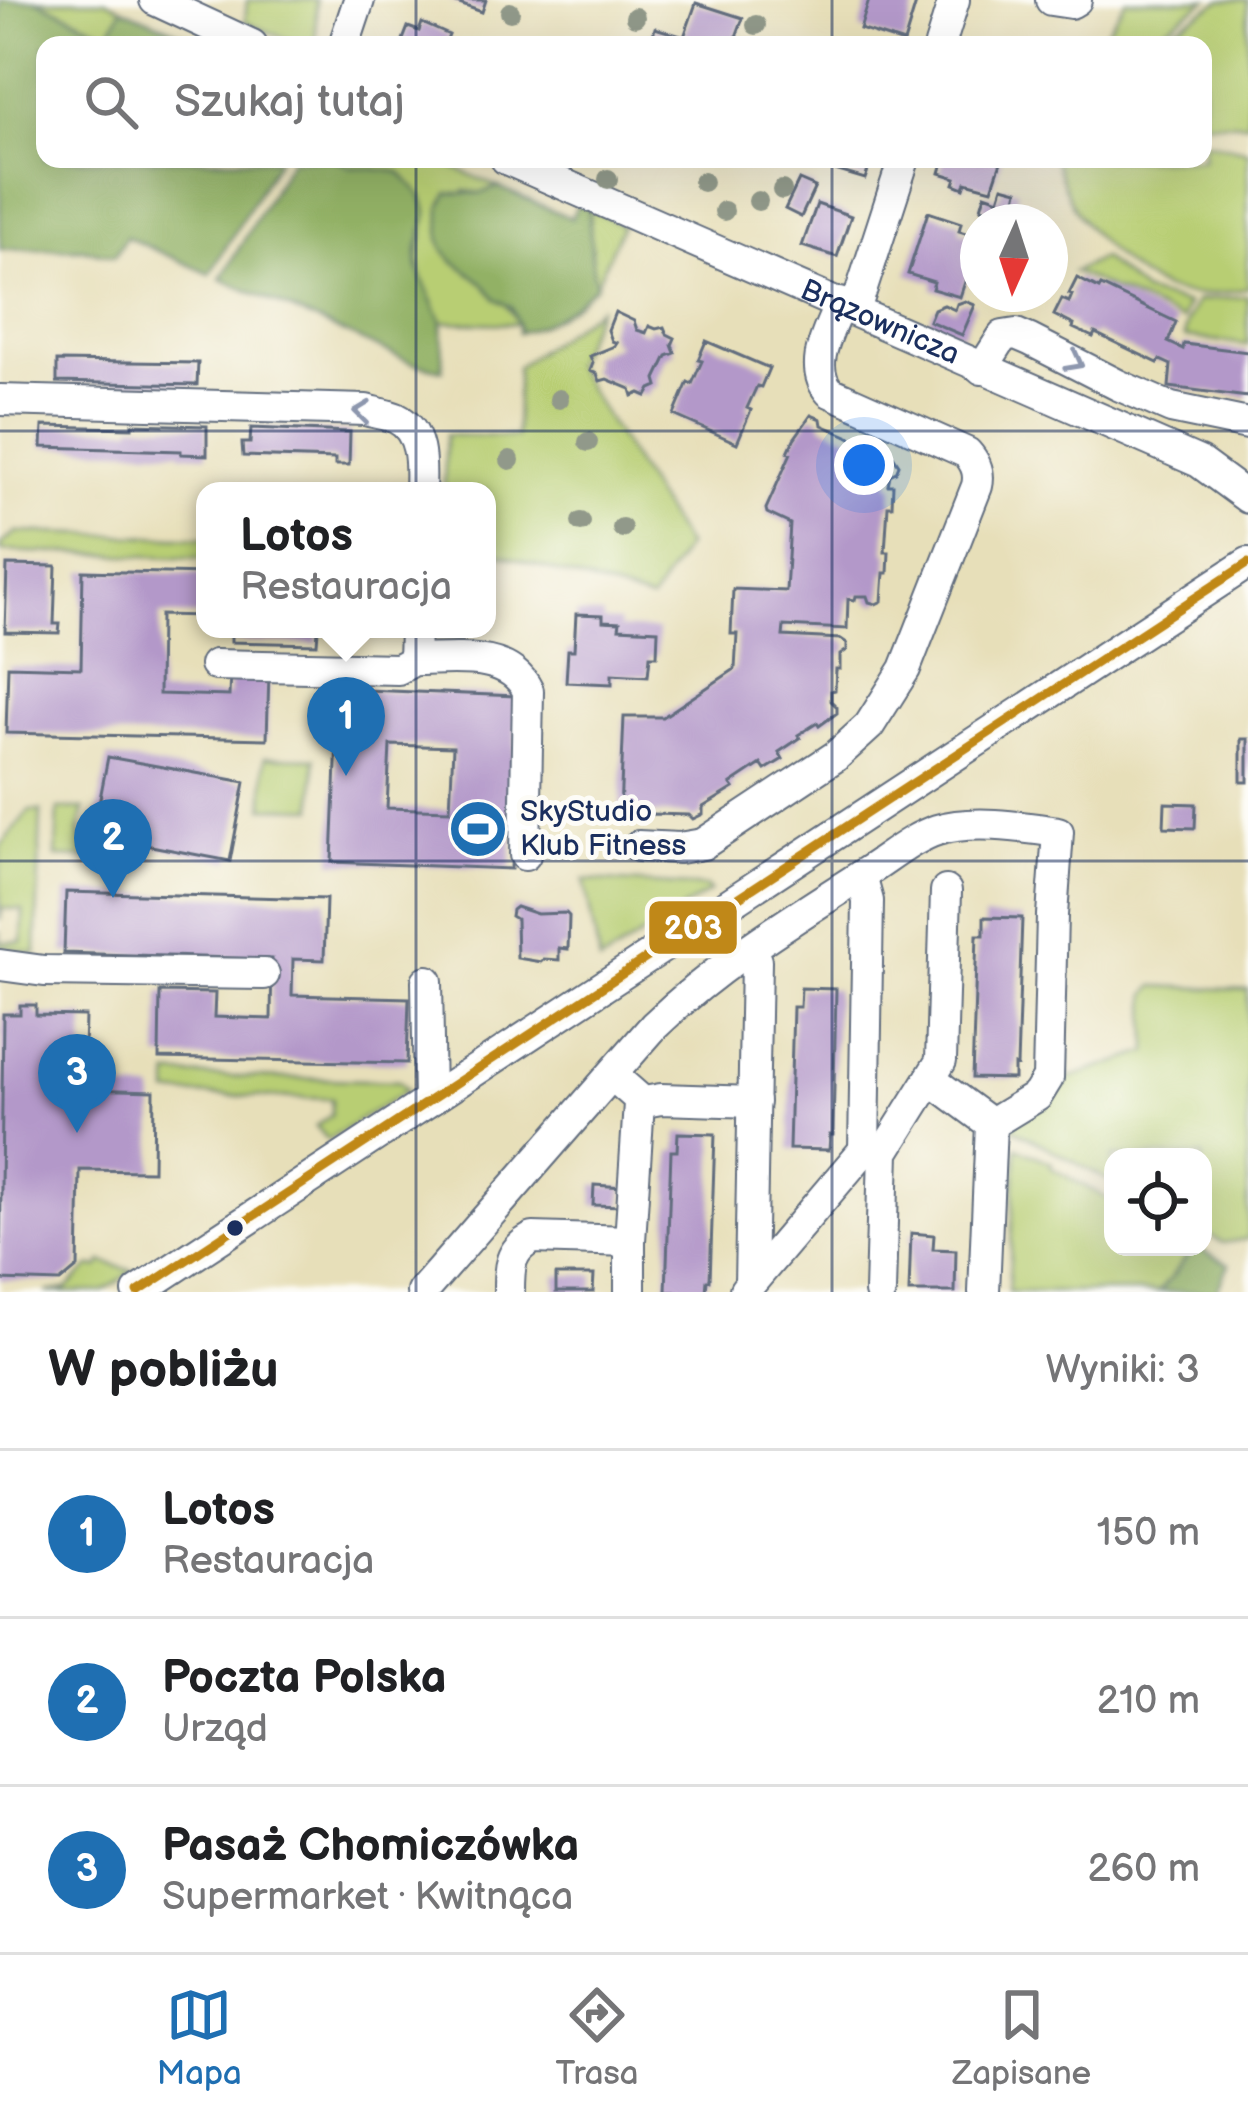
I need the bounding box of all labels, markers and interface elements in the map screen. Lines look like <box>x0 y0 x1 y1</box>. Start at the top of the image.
search box <box>36 36 1212 168</box>
icon: search <box>78 69 144 135</box>
text: Szukaj tutaj <box>174 75 405 130</box>
north arrow <box>960 204 1068 312</box>
street label: Brązownicza <box>795 272 965 373</box>
one-way arrow <box>1062 348 1083 371</box>
one-way arrow <box>352 400 372 426</box>
your location <box>834 435 894 495</box>
popup <box>196 482 496 638</box>
text: Lotos <box>240 509 353 564</box>
text: Restauracja <box>240 564 452 611</box>
pin: 1 <box>307 677 385 776</box>
place label: SkyStudio Klub Fitness <box>520 794 686 864</box>
sports icon: SkyStudio Klub Fitness <box>447 798 509 860</box>
pin: 2 <box>74 799 152 898</box>
line badge: 203 <box>647 899 739 956</box>
text: 203 <box>663 909 723 949</box>
pin: 3 <box>38 1034 116 1133</box>
map controls <box>1104 1148 1212 1256</box>
button: locate <box>1104 1148 1212 1256</box>
unlabelled marker <box>224 1217 246 1239</box>
text: W pobliżu <box>48 1340 279 1401</box>
text: Wyniki: 3 <box>1045 1347 1200 1394</box>
text: Lotos <box>162 1483 275 1538</box>
text: 1 <box>79 1510 95 1557</box>
text: 150 m <box>1097 1510 1200 1557</box>
text: Restauracja <box>162 1538 374 1585</box>
text: Poczta Polska <box>162 1651 447 1706</box>
text: 2 <box>75 1678 99 1725</box>
text: 210 m <box>1097 1678 1200 1725</box>
text: Urząd <box>162 1706 268 1753</box>
text: Pasaż Chomiczówka <box>162 1819 579 1874</box>
text: 3 <box>76 1846 98 1893</box>
text: 260 m <box>1087 1846 1200 1893</box>
text: Supermarket · Kwitnąca <box>162 1874 573 1921</box>
tab: Mapa <box>157 1982 242 2094</box>
tab: Trasa <box>555 1982 639 2094</box>
tab: Zapisane <box>952 1982 1091 2094</box>

